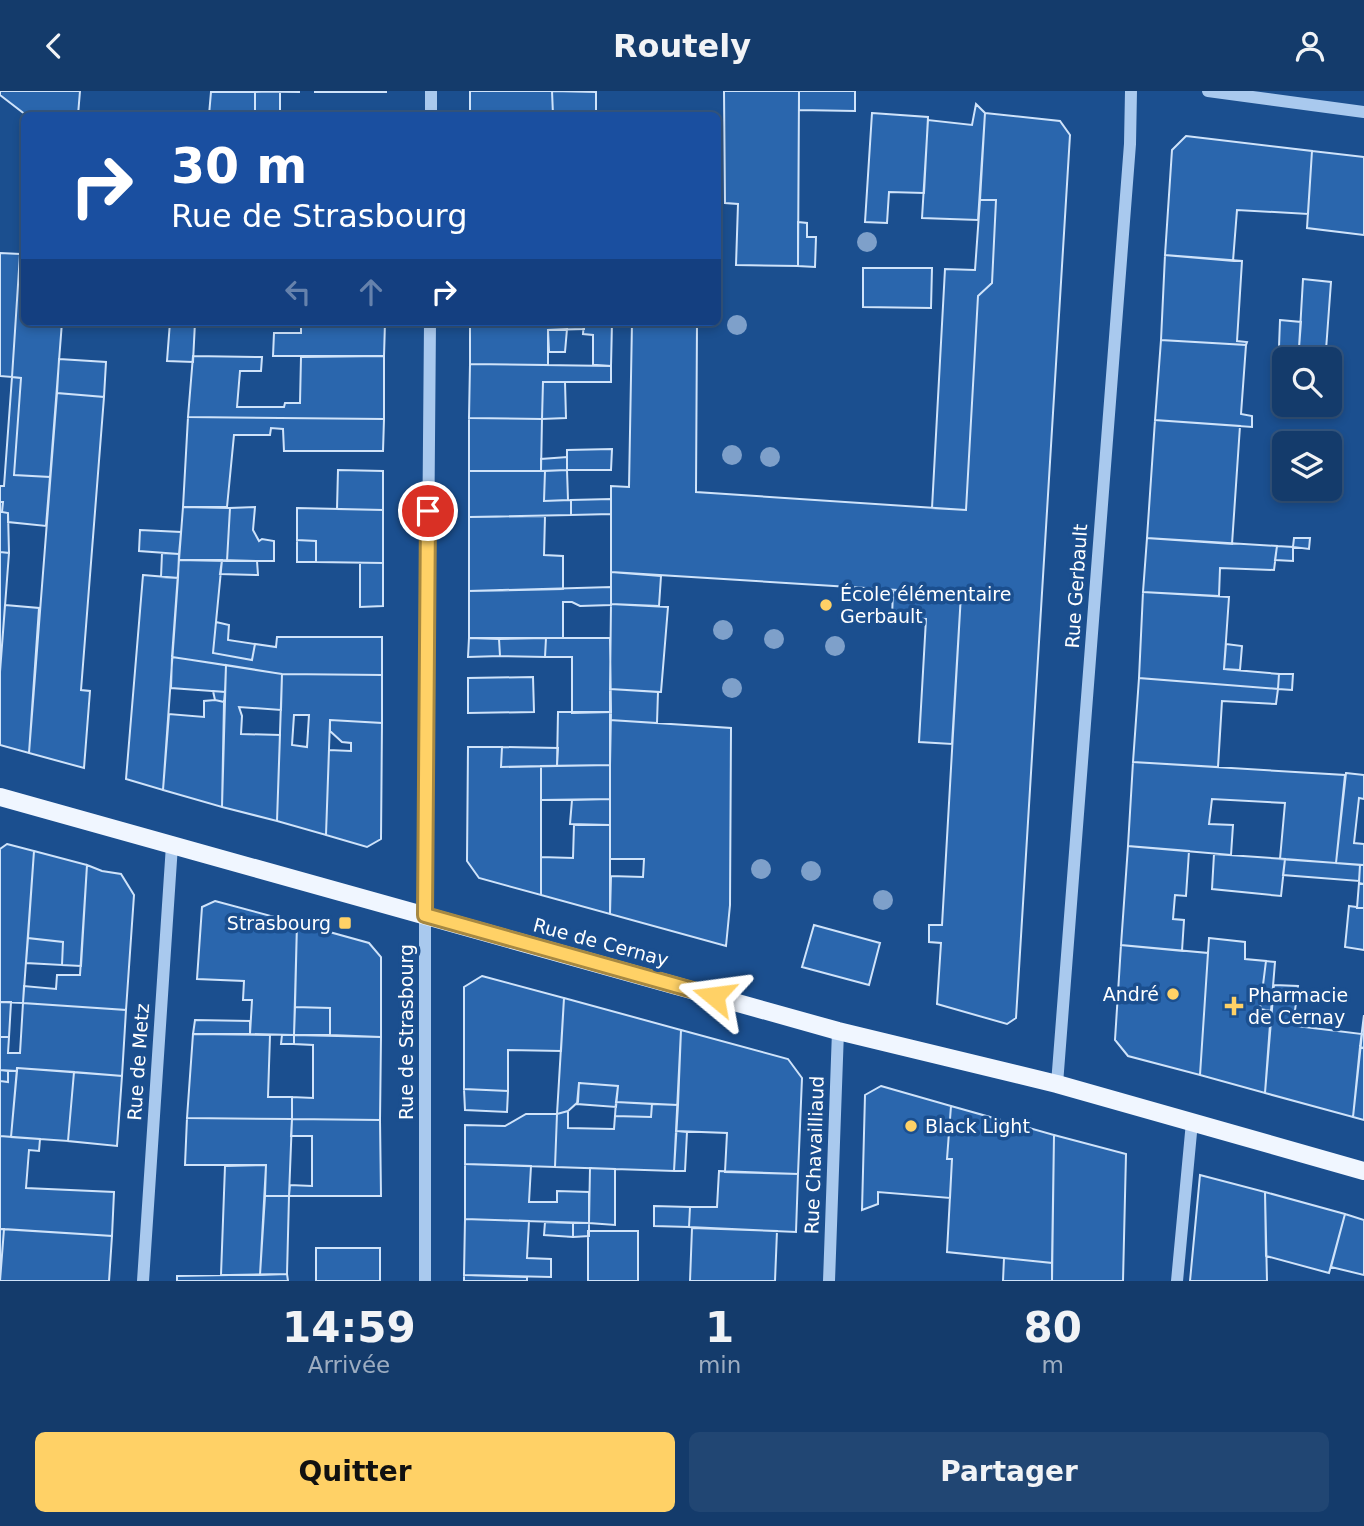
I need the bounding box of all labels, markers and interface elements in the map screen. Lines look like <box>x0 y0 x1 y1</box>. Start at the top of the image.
icon: back <box>35 27 73 65</box>
text: Routely <box>613 27 751 65</box>
icon: person <box>1291 27 1329 65</box>
text: 30 m <box>171 138 307 195</box>
icon: right <box>56 140 147 231</box>
text: Rue de Strasbourg <box>171 197 467 235</box>
icon: left <box>279 273 317 311</box>
icon: ahead <box>352 273 390 311</box>
icon: right <box>425 273 463 311</box>
map controls <box>1272 347 1342 501</box>
button: search <box>1272 347 1342 417</box>
button: layers <box>1272 431 1342 501</box>
pin <box>398 481 458 541</box>
icon: arrive <box>409 492 447 530</box>
street label: Rue Gerbault <box>1061 523 1091 649</box>
place label: École élémentaire Gerbault <box>840 583 1011 627</box>
marker: École élémentaire Gerbault <box>818 597 834 613</box>
place label: Strasbourg <box>227 912 331 934</box>
street label: Rue de Cernay <box>531 913 671 971</box>
marker: Strasbourg <box>337 915 353 931</box>
street label: Rue de Strasbourg <box>395 944 417 1120</box>
position arrow <box>677 959 751 1033</box>
place label: André <box>1103 983 1159 1005</box>
place label: Pharmacie de Cernay <box>1248 984 1348 1028</box>
marker: André <box>1165 986 1181 1002</box>
marker: Pharmacie de Cernay <box>1226 998 1242 1014</box>
street label: Rue de Metz <box>123 1003 153 1121</box>
street label: Rue Chavailliaud <box>800 1075 828 1235</box>
place label: Black Light <box>925 1115 1030 1137</box>
marker: Black Light <box>903 1118 919 1134</box>
text: 14:59 <box>282 1303 416 1352</box>
text: 1 <box>705 1303 734 1352</box>
text: 80 <box>1023 1303 1082 1352</box>
text: Arrivée <box>308 1352 390 1378</box>
text: min <box>698 1352 741 1378</box>
text: m <box>1041 1352 1064 1378</box>
button: Quitter <box>35 1432 675 1512</box>
button: Partager <box>689 1432 1329 1512</box>

